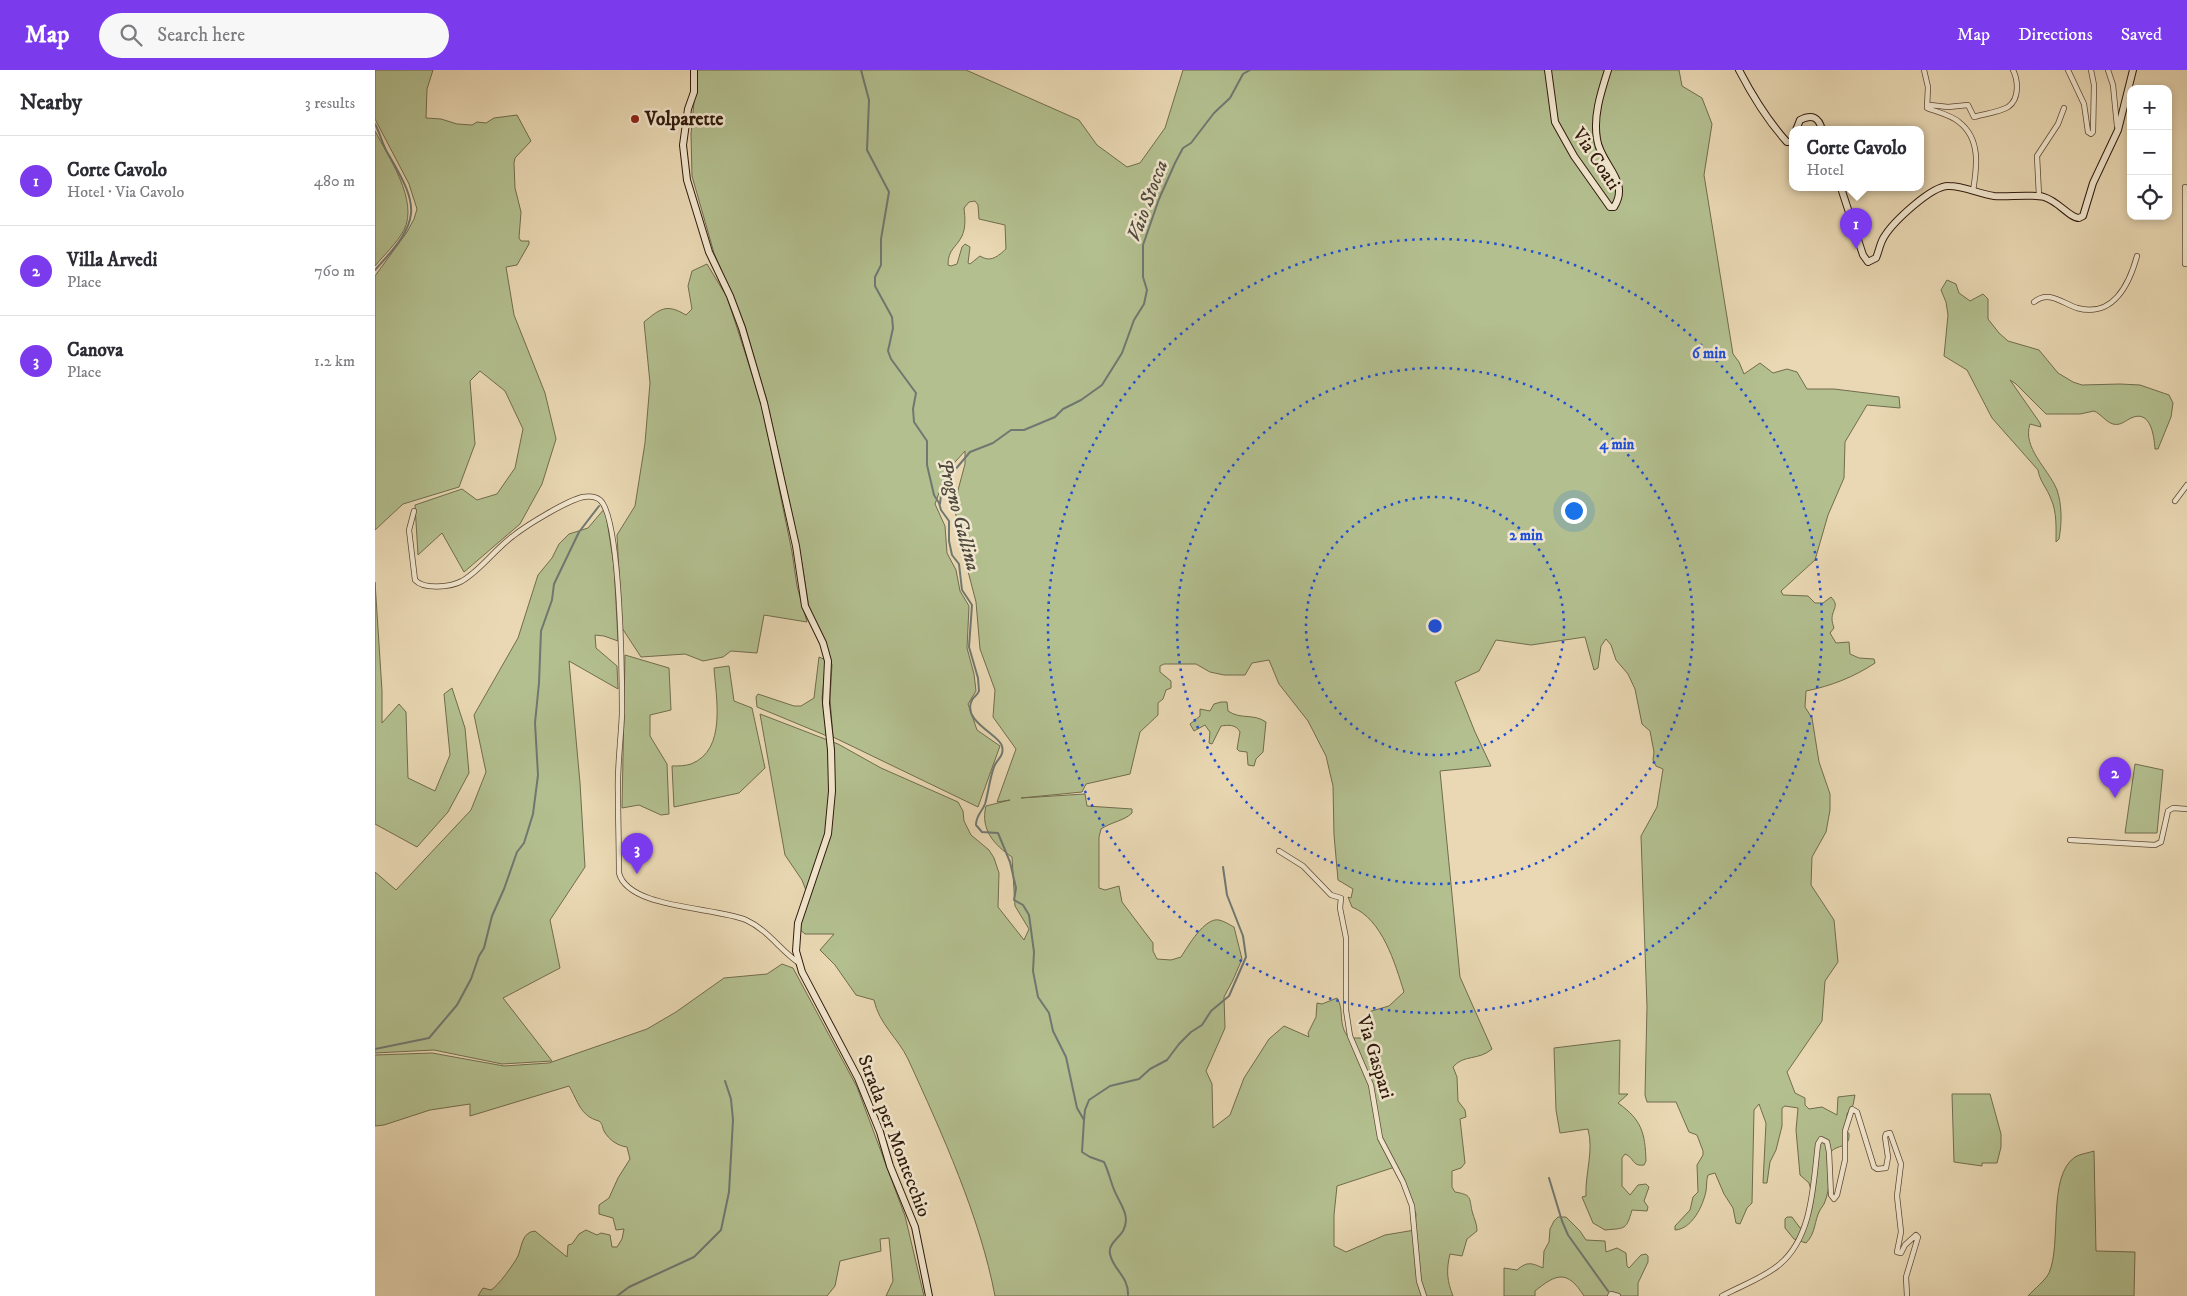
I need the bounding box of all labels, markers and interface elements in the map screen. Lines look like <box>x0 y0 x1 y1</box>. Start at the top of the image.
search box <box>99 13 449 58</box>
text: Map <box>25 20 69 50</box>
icon: search <box>117 21 145 49</box>
text: Search here <box>157 24 245 47</box>
text: Map <box>1957 24 1990 46</box>
text: Directions <box>2018 24 2093 46</box>
text: Saved <box>2121 24 2162 46</box>
map controls <box>2127 85 2172 220</box>
button: + <box>2127 85 2172 130</box>
text: Nearby <box>20 90 82 116</box>
text: 3 results <box>305 93 355 113</box>
place label: Volparette <box>644 108 724 131</box>
marker: Volparette <box>629 113 641 125</box>
street label: Via Coati <box>1566 123 1625 194</box>
popup <box>1789 126 1924 191</box>
button: − <box>2127 130 2172 175</box>
text: Corte Cavolo <box>1807 137 1906 160</box>
water label: Vaio Stocca <box>1122 157 1174 245</box>
text: Corte Cavolo <box>67 159 167 182</box>
text: Hotel <box>1807 160 1844 180</box>
text: 1 <box>33 171 39 191</box>
text: 480 m <box>314 171 355 191</box>
button: locate <box>2127 175 2172 220</box>
text: Hotel · Via Cavolo <box>67 182 184 202</box>
pin: 1 <box>1840 208 1872 249</box>
text: Villa Arvedi <box>67 249 157 272</box>
text: 2 <box>32 261 40 281</box>
text: 760 m <box>314 261 355 281</box>
text: Place <box>67 272 101 292</box>
text: Canova <box>67 339 123 362</box>
text: 6 min <box>1692 344 1726 363</box>
text: 3 <box>33 351 39 371</box>
text: 1.2 km <box>314 351 355 371</box>
text: Place <box>67 362 101 382</box>
text: 4 min <box>1599 435 1635 454</box>
water label: Progno Gallina <box>931 456 985 574</box>
your location <box>1561 498 1587 524</box>
text: 2 min <box>1509 526 1543 545</box>
centre of rings <box>1426 617 1444 635</box>
pin: 2 <box>2099 757 2131 798</box>
pin: 3 <box>621 833 653 874</box>
street label: Via Gaspari <box>1351 1011 1399 1102</box>
street label: Strada per Montecchio <box>852 1052 936 1220</box>

